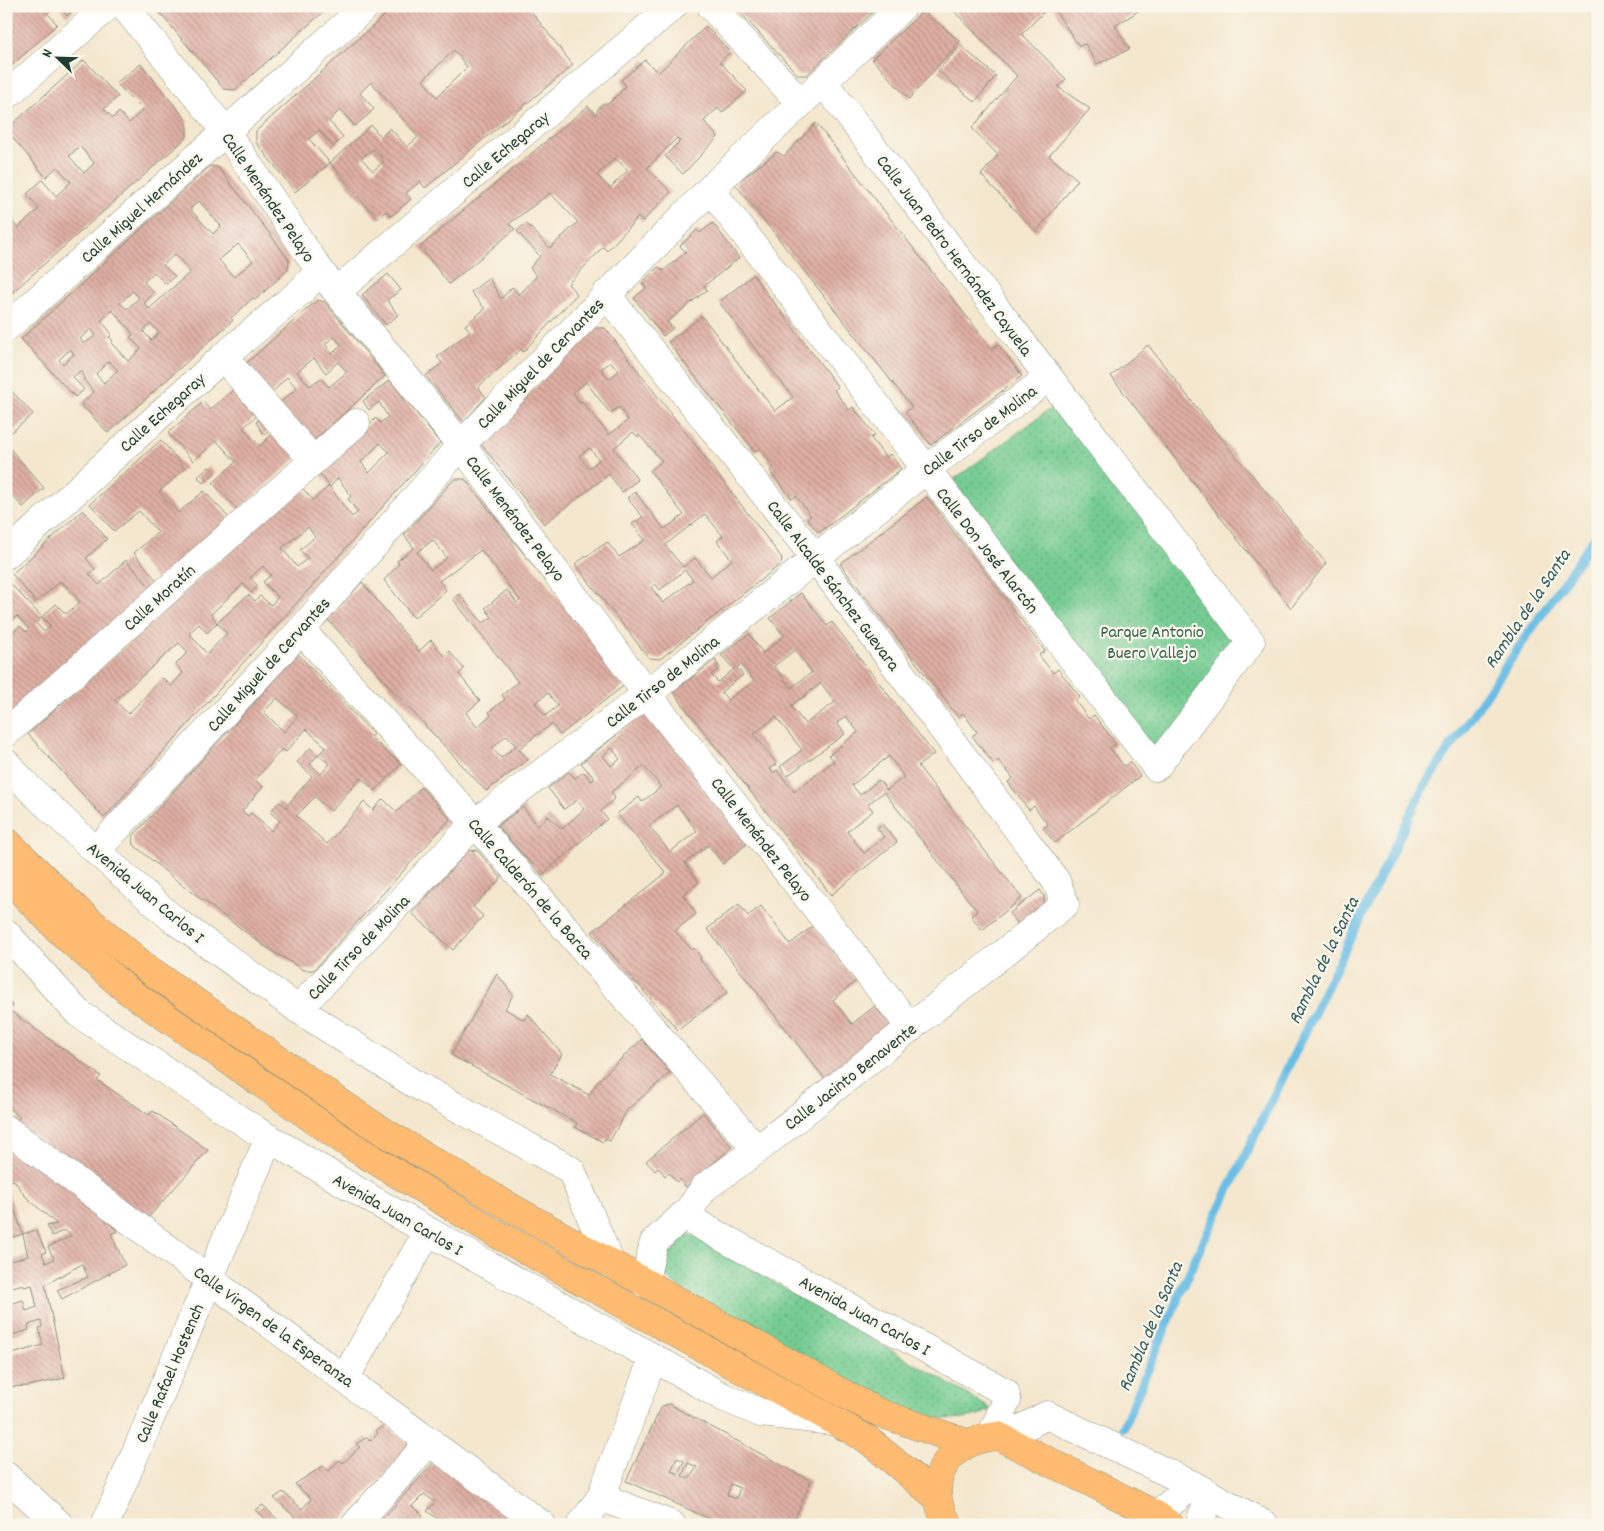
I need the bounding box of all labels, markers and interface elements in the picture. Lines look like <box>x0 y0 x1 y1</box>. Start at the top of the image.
north arrow <box>32 32 82 82</box>
text: N <box>37 47 58 61</box>
street label: Calle Echegaray <box>457 106 557 195</box>
street label: Calle Menéndez Pelayo <box>214 128 320 268</box>
street label: Calle Miguel Hernández <box>76 147 209 270</box>
street label: Calle Juan Pedro Hernández Cayuela <box>869 151 1037 363</box>
street label: Calle Miguel de Cervantes <box>472 293 611 436</box>
street label: Calle Echegaray <box>115 368 213 459</box>
street label: Calle Tirso de Molina <box>918 380 1044 484</box>
street label: Calle Menéndez Pelayo <box>458 451 570 588</box>
street label: Calle Don José Alarcón <box>929 483 1043 620</box>
street label: Calle Alcalde Sánchez Guevara <box>759 496 905 678</box>
water label: Rambla de la Santa <box>1479 544 1579 675</box>
street label: Calle Moratín <box>119 559 202 638</box>
street label: Calle Miguel de Cervantes <box>202 593 337 739</box>
park label: Parque Antonio Buero Vallejo <box>1100 621 1204 667</box>
street label: Calle Tirso de Molina <box>601 630 726 735</box>
street label: Calle Menéndez Pelayo <box>703 773 817 908</box>
street label: Calle Calderón de la Barca <box>461 814 598 966</box>
street label: Avenida Juan Carlos I <box>80 837 209 951</box>
street label: Calle Tirso de Molina <box>303 890 417 1007</box>
water label: Rambla de la Santa <box>1283 892 1368 1030</box>
street label: Calle Jacinto Benavente <box>780 1018 923 1138</box>
street label: Avenida Juan Carlos I <box>327 1169 467 1264</box>
water label: Rambla de la Santa <box>1113 1257 1192 1396</box>
street label: Calle Virgen de la Esperanza <box>187 1261 358 1395</box>
street label: Avenida Juan Carlos I <box>794 1271 934 1364</box>
street label: Calle Rafael Hostench <box>131 1300 212 1448</box>

